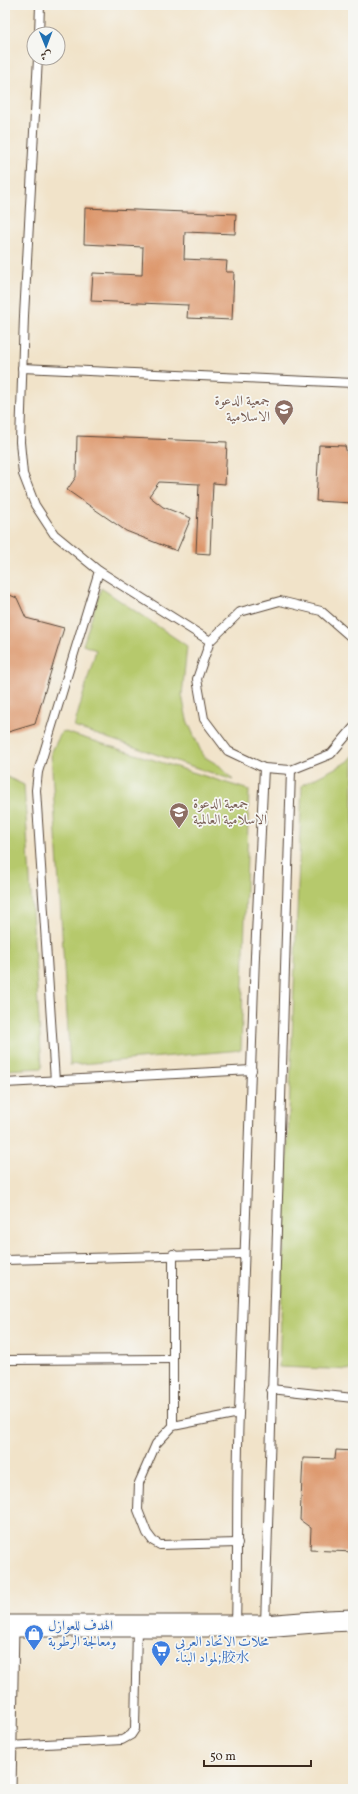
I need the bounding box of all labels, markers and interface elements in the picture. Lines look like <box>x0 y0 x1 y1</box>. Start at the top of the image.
north arrow <box>26 26 66 66</box>
text: ش <box>40 47 52 62</box>
place label: جمعية الدعوة الاسلامية <box>215 392 270 427</box>
school or university icon: جمعية الدعوة الاسلامية <box>273 398 295 426</box>
place label: جمعية الدعوة الاسلامية العالمية <box>193 795 267 830</box>
school or university icon: جمعية الدعوة الاسلامية العالمية <box>168 801 190 829</box>
place label: الهدف للعوازل ومعالجة الرطوبة <box>48 1617 116 1652</box>
shop icon: الهدف للعوازل ومعالجة الرطوبة <box>23 1623 45 1651</box>
place label: محلات الاتحاد العربي لمواد البناء;胶水 <box>175 1633 270 1668</box>
supermarket icon: محلات الاتحاد العربي لمواد البناء;胶水 <box>150 1639 172 1667</box>
scale bar <box>204 1742 311 1768</box>
text: 50 m <box>210 1749 236 1765</box>

